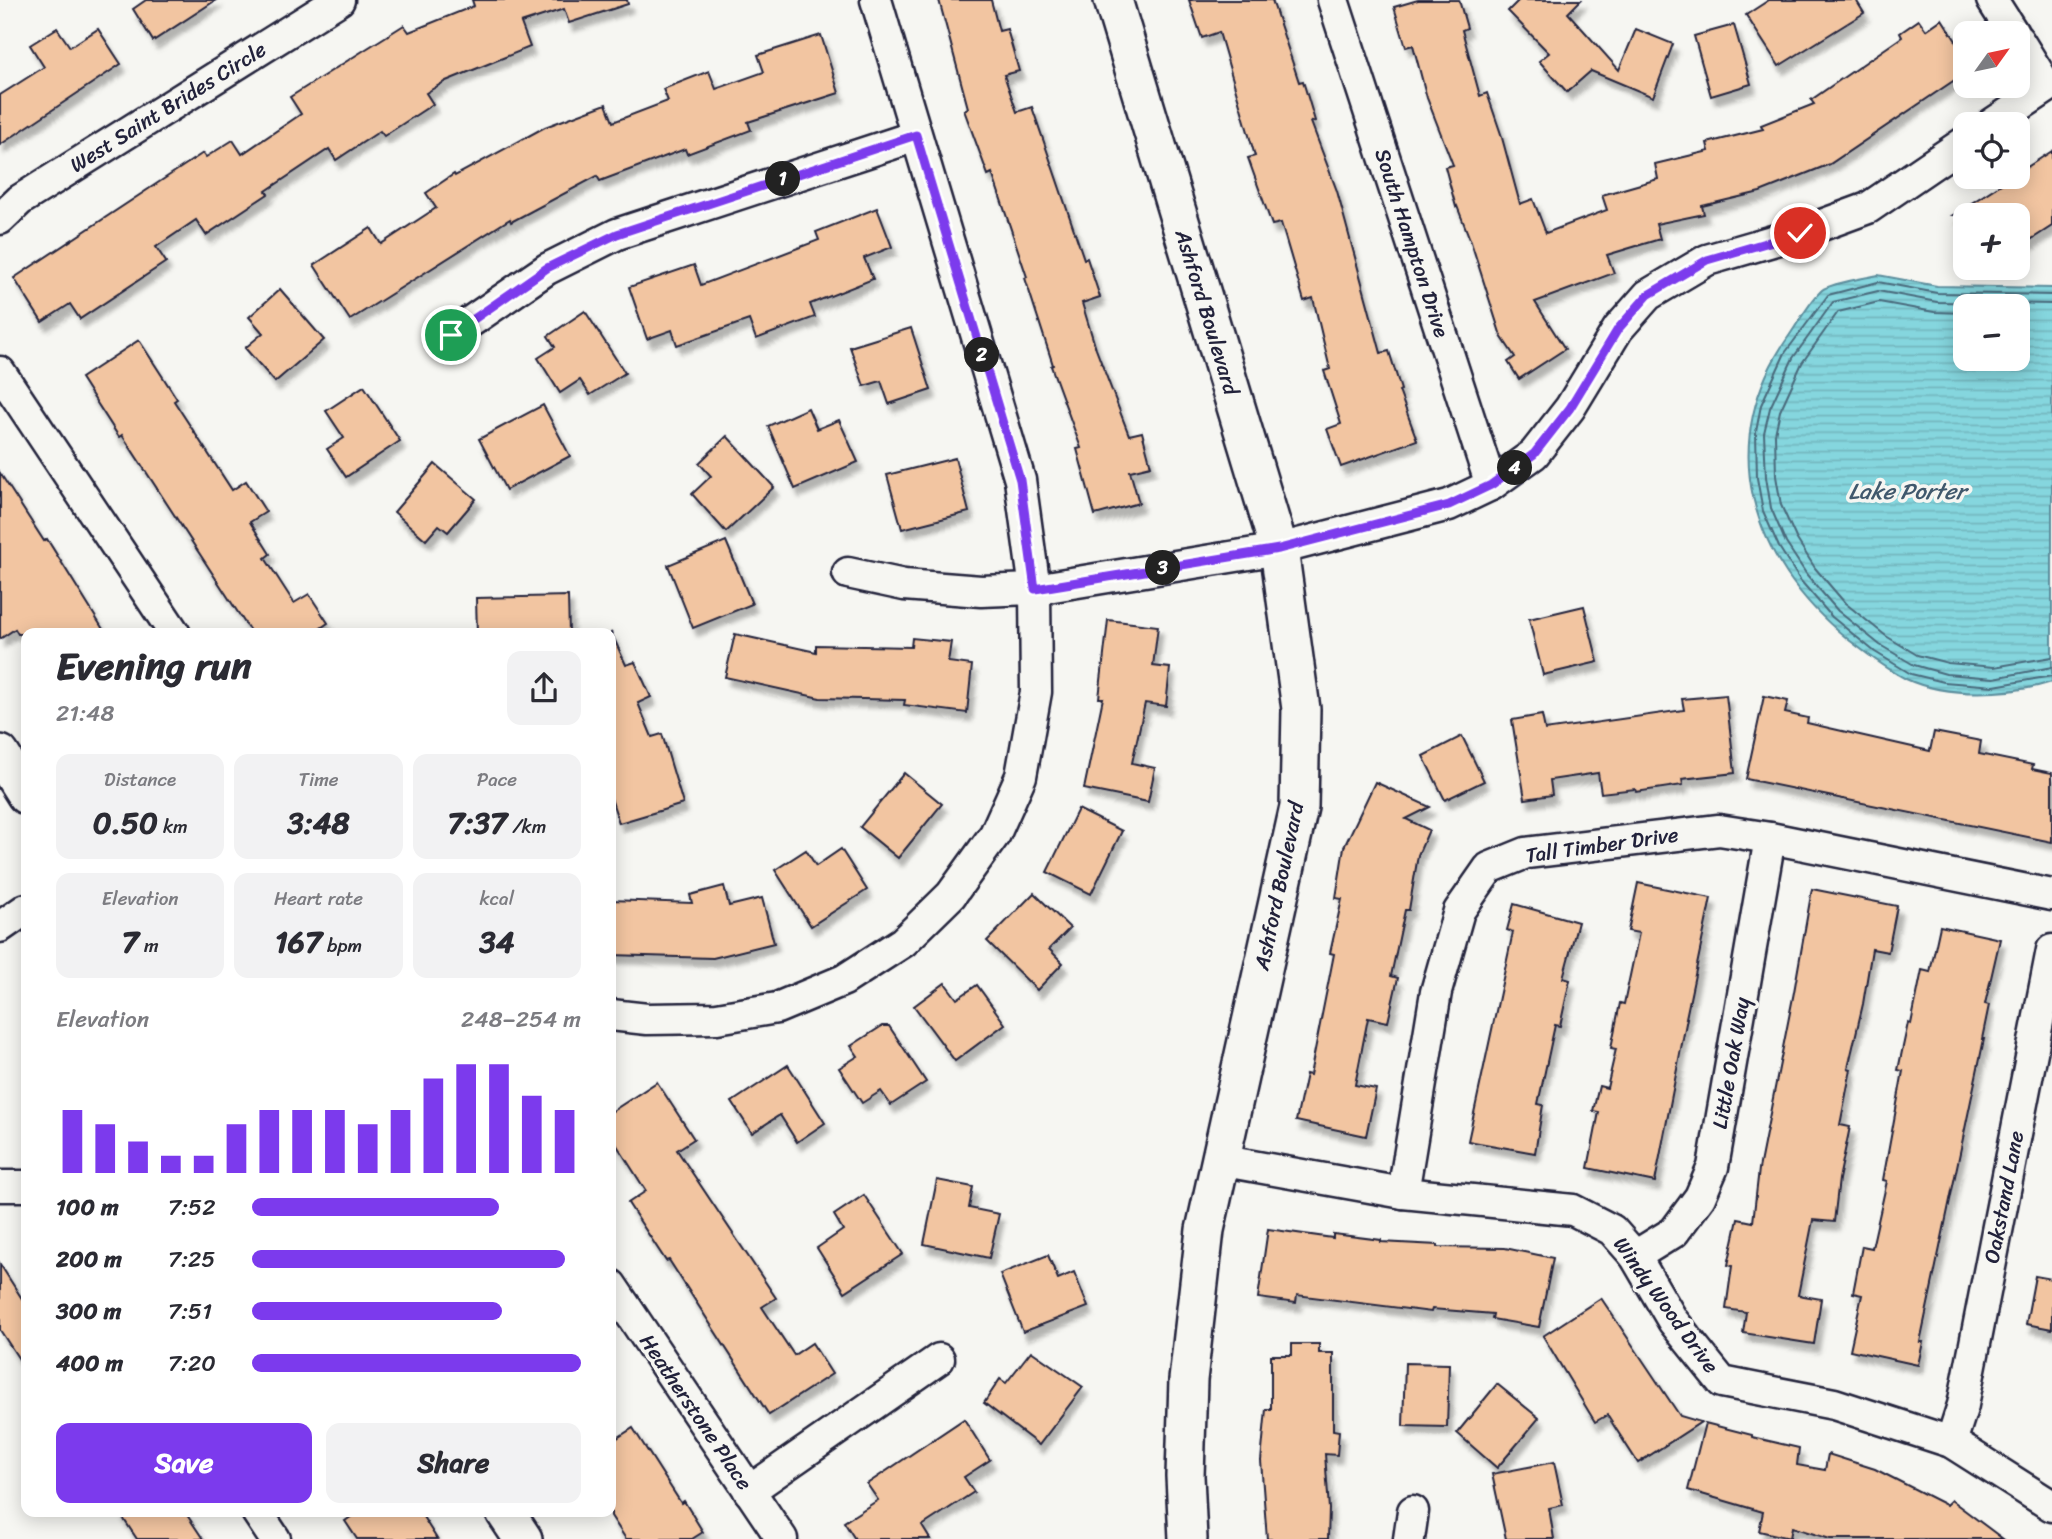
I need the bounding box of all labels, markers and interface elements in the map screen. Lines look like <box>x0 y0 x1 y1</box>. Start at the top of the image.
north arrow <box>1953 21 2030 98</box>
map controls <box>1953 21 2030 371</box>
street label: West Saint Brides Circle <box>62 31 274 183</box>
button: locate <box>1953 112 2030 189</box>
street label: South Hampton Drive <box>1364 143 1460 343</box>
pin: 1 <box>766 162 800 196</box>
text: 1 <box>778 162 787 195</box>
pin <box>1770 203 1830 263</box>
button: + <box>1953 203 2030 280</box>
icon: check <box>1781 214 1819 252</box>
street label: Ashford Boulevard <box>1163 224 1251 401</box>
button: − <box>1953 294 2030 371</box>
pin <box>421 305 481 365</box>
icon: arrive <box>432 316 470 354</box>
pin: 2 <box>964 338 1000 372</box>
text: 2 <box>976 338 987 371</box>
pin: 4 <box>1498 450 1532 486</box>
text: 4 <box>1509 451 1520 484</box>
water label: Lake Porter <box>1848 471 1970 512</box>
pin: 3 <box>1146 550 1180 586</box>
text: 3 <box>1157 551 1168 584</box>
text: Evening run <box>56 633 252 700</box>
button: share <box>507 651 581 725</box>
text: 21:48 <box>56 693 114 734</box>
text: Distance <box>104 763 176 796</box>
text: Time <box>298 763 339 796</box>
text: Pace <box>477 763 517 796</box>
text: 0.50 <box>93 796 158 850</box>
text: 3:48 <box>287 796 350 850</box>
text: 7:37 <box>447 796 507 850</box>
street label: Ashford Boulevard <box>1242 796 1316 975</box>
text: km <box>158 810 188 843</box>
text: /km <box>507 810 546 843</box>
street label: Tall Timber Drive <box>1523 815 1681 875</box>
text: Elevation <box>102 882 179 915</box>
text: Heart rate <box>274 882 363 915</box>
text: kcal <box>480 882 514 915</box>
text: 7 <box>122 915 139 969</box>
text: 167 <box>275 915 322 969</box>
text: 34 <box>479 915 514 969</box>
text: m <box>139 929 159 962</box>
text: bpm <box>322 929 362 962</box>
street label: Little Oak Way <box>1701 994 1761 1132</box>
text: Elevation <box>56 999 149 1040</box>
text: 248–254 m <box>461 999 581 1040</box>
street label: Oakstand Lane <box>1973 1127 2035 1267</box>
text: 100 m <box>56 1187 119 1228</box>
text: 7:52 <box>168 1187 215 1228</box>
street label: Windy Wood Drive <box>1603 1228 1729 1382</box>
text: 200 m <box>56 1239 122 1280</box>
text: 7:25 <box>168 1239 215 1280</box>
text: 300 m <box>56 1291 121 1332</box>
text: 7:51 <box>168 1291 212 1332</box>
street label: Heatherstone Place <box>629 1326 763 1499</box>
text: 400 m <box>56 1343 123 1384</box>
text: 7:20 <box>168 1343 216 1384</box>
button: Save <box>56 1423 312 1503</box>
button: Share <box>326 1423 581 1503</box>

